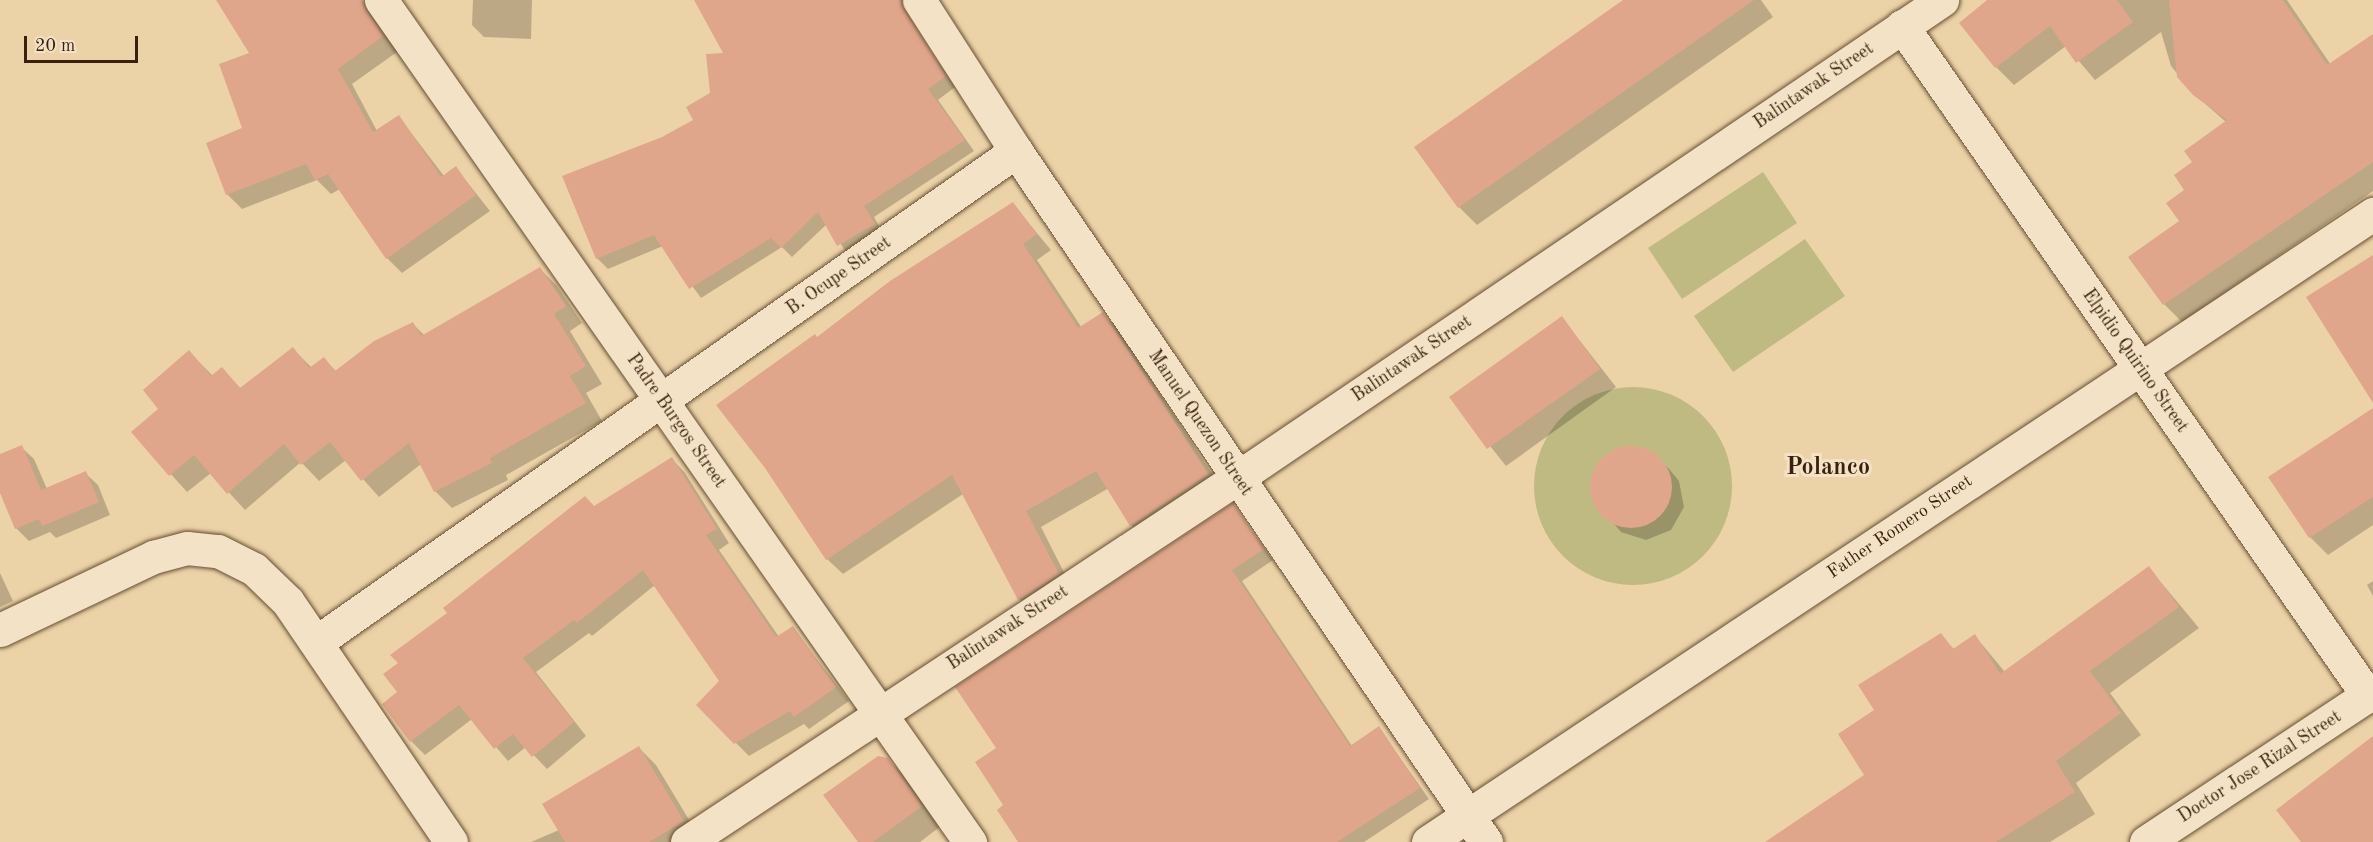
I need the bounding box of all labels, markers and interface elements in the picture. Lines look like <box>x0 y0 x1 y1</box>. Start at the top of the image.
scale bar <box>27 24 141 62</box>
text: 20 m <box>35 37 75 55</box>
street label: Balintawak Street <box>1750 38 1878 134</box>
street label: B. Ocupe Street <box>782 232 896 320</box>
street label: Elpidio Quirino Street <box>2077 285 2193 437</box>
street label: Balintawak Street <box>1348 311 1476 407</box>
street label: Manuel Quezon Street <box>1143 346 1257 500</box>
street label: Padre Burgos Street <box>622 350 730 492</box>
district label: Polanco <box>1786 455 1870 483</box>
street label: Father Romero Street <box>1823 470 1977 584</box>
street label: Balintawak Street <box>943 581 1073 675</box>
street label: Doctor Jose Rizal Street <box>2174 706 2346 828</box>

